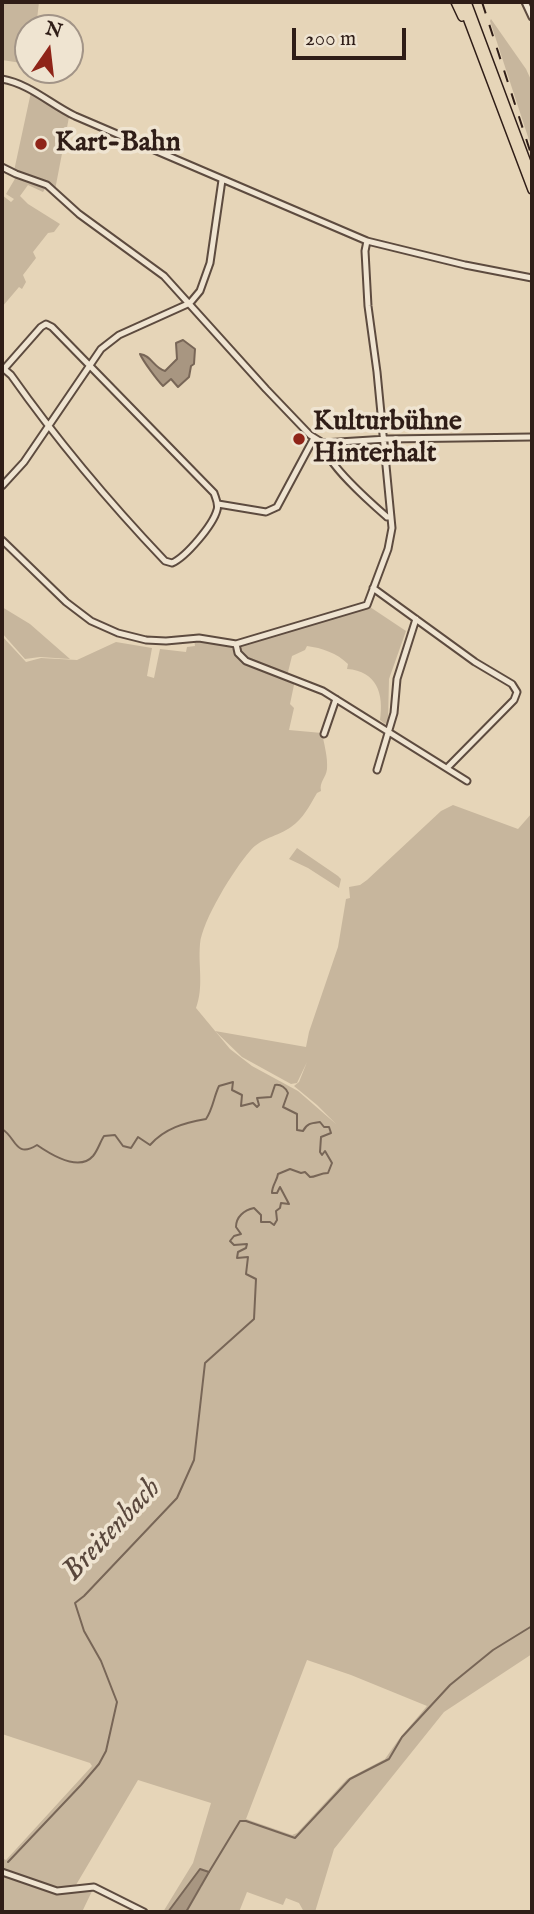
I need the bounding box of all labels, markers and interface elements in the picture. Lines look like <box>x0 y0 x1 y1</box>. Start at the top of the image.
north arrow <box>14 14 84 84</box>
scale bar <box>296 14 410 58</box>
text: N <box>43 17 64 44</box>
text: 200 m <box>305 26 356 53</box>
place label: Kart-Bahn <box>55 127 181 161</box>
marker: Kart-Bahn <box>33 136 49 152</box>
place label: Kulturbühne Hinterhalt <box>313 406 462 472</box>
marker: Kulturbühne Hinterhalt <box>291 431 307 447</box>
water label: Breitenbach <box>56 1472 170 1590</box>

